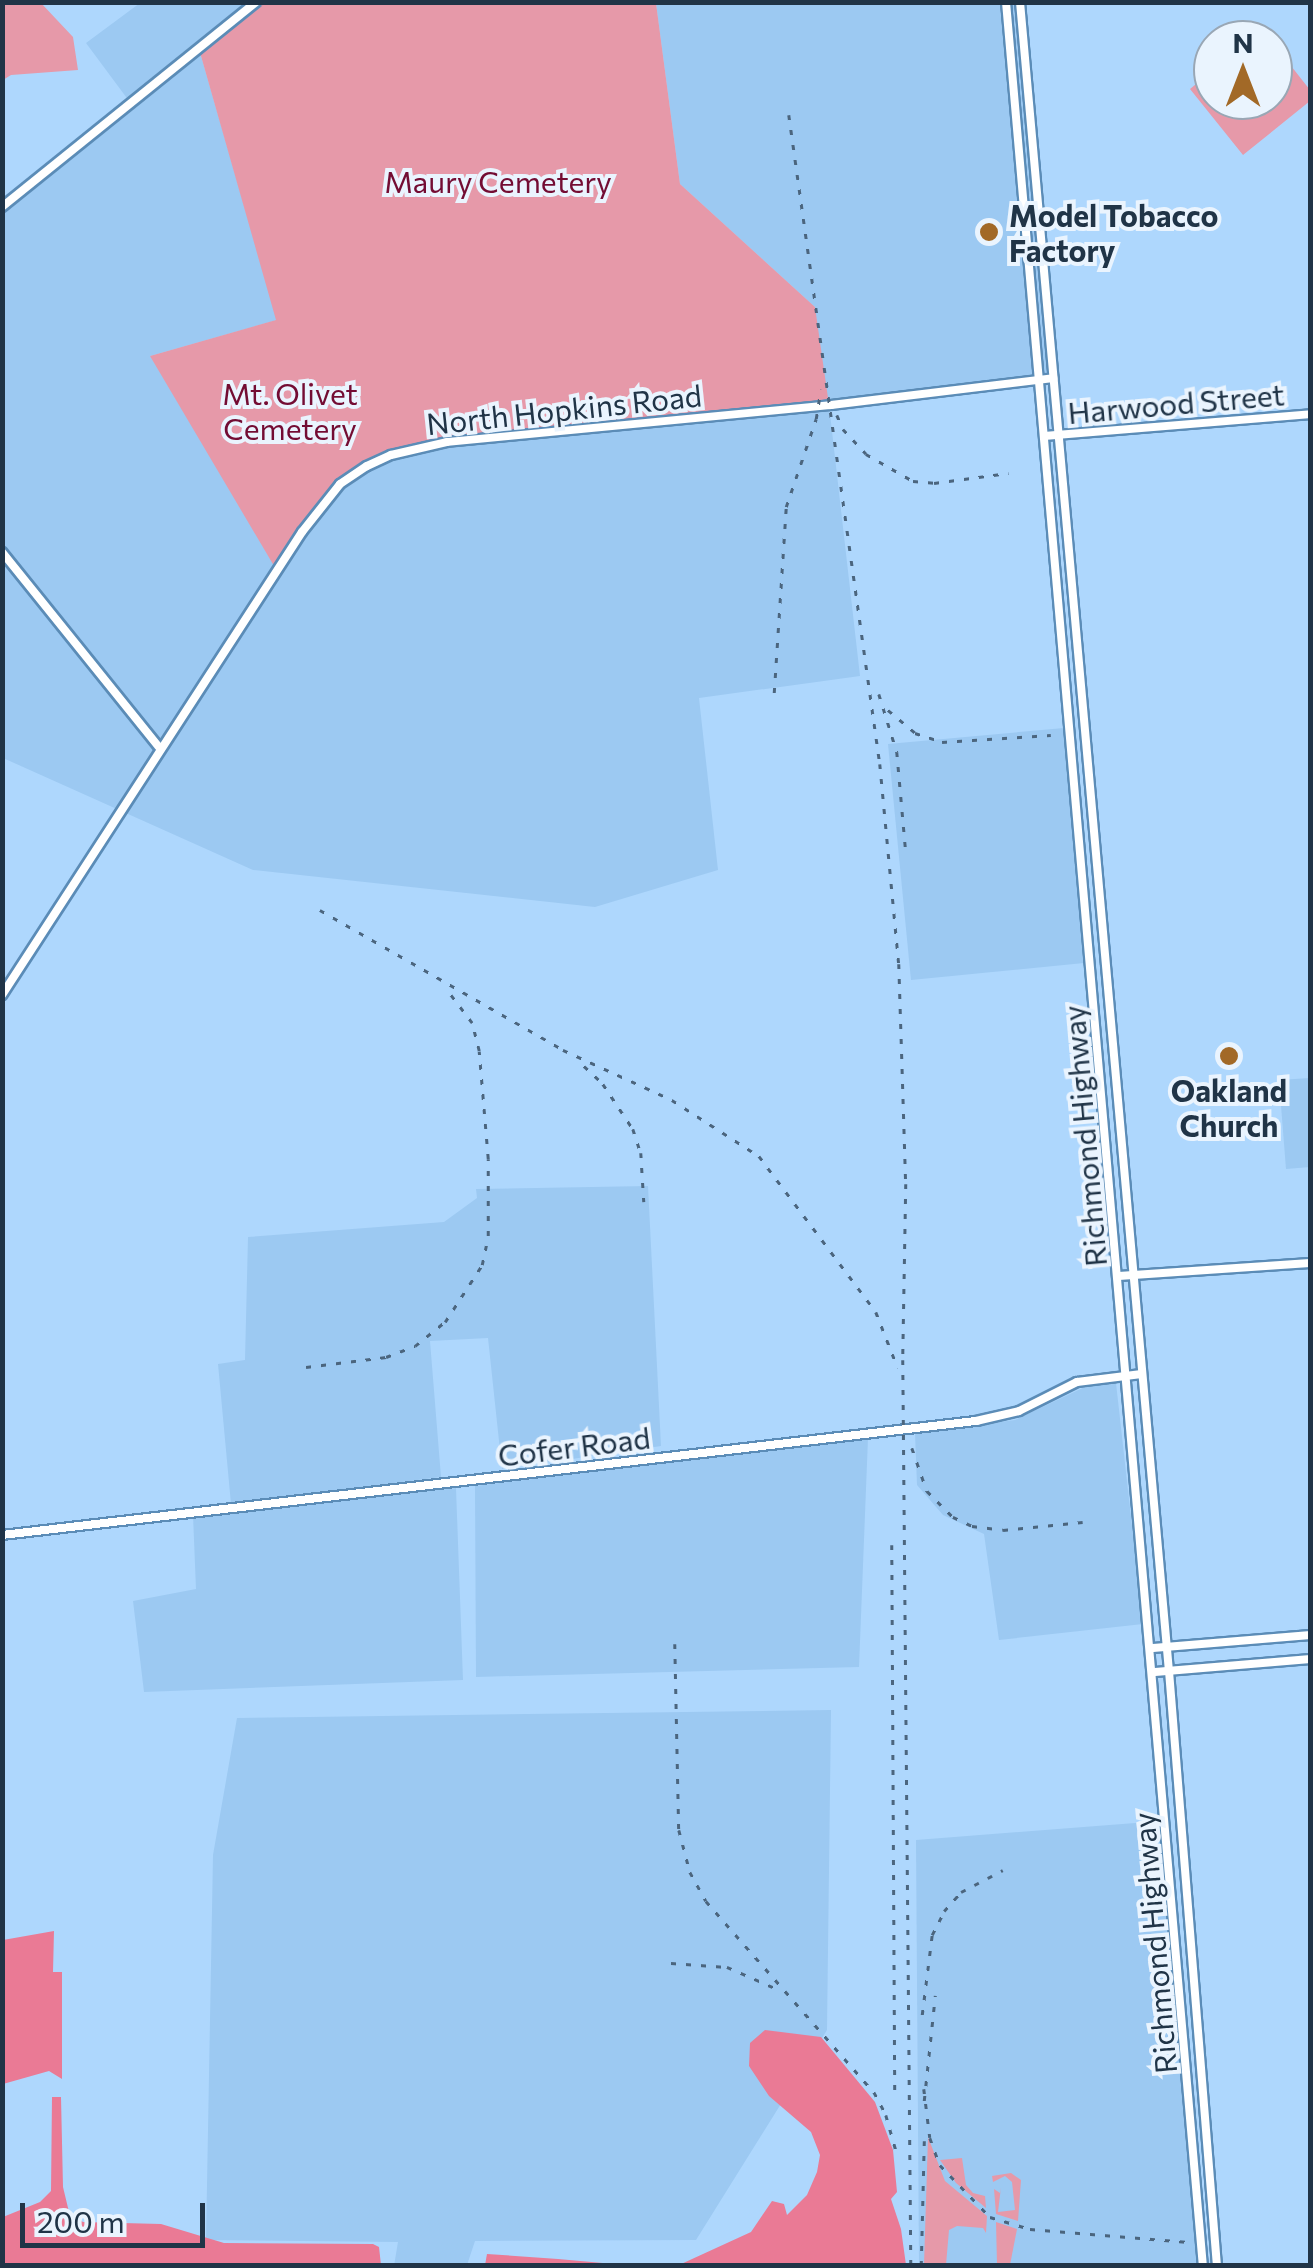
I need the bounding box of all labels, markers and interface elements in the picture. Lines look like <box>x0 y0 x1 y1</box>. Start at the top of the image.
north arrow <box>1193 20 1293 120</box>
text: N <box>1233 25 1254 59</box>
park label: Maury Cemetery <box>384 163 612 199</box>
place label: Model Tobacco Factory <box>1009 197 1219 268</box>
marker: Model Tobacco Factory <box>978 221 1000 243</box>
park label: Mt. Olivet Cemetery <box>222 375 358 446</box>
street label: Harwood Street <box>1066 376 1286 430</box>
street label: North Hopkins Road <box>425 377 703 441</box>
street label: Richmond Highway <box>1055 1004 1113 1268</box>
marker: Oakland Church <box>1218 1045 1240 1067</box>
place label: Oakland Church <box>1171 1072 1287 1142</box>
street label: Cofer Road <box>496 1419 652 1473</box>
street label: Richmond Highway <box>1125 1811 1183 2075</box>
scale bar <box>25 2183 210 2245</box>
text: 200 m <box>37 2202 125 2239</box>

